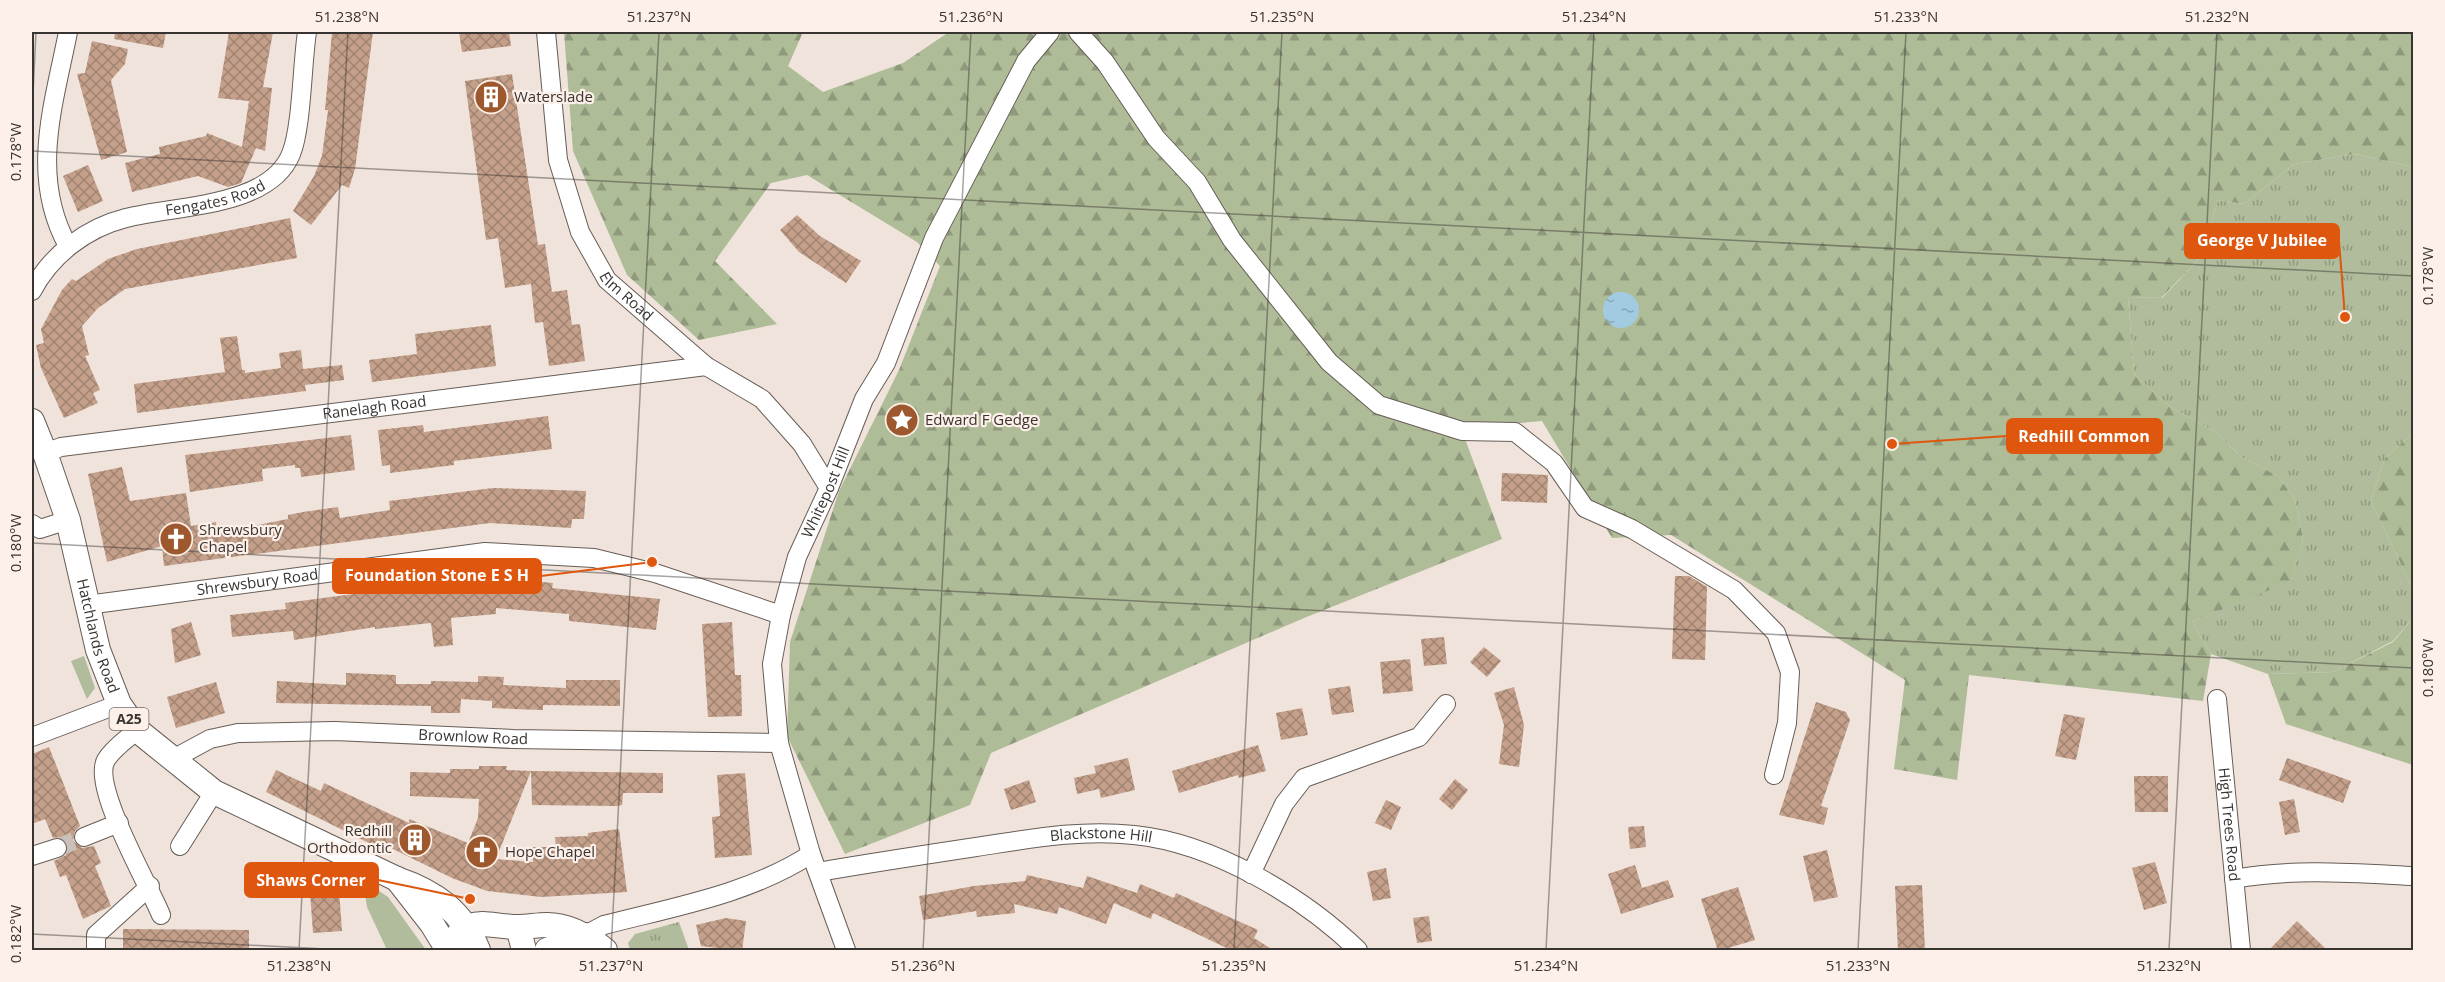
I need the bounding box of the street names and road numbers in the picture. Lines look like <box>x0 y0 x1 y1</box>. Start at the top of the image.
street label: Fengates Road <box>164 175 268 220</box>
street label: Elm Road <box>595 268 658 325</box>
street label: Ranelagh Road <box>321 390 427 423</box>
street label: Whitepost Hill <box>796 443 853 541</box>
street label: Shrewsbury Road <box>195 563 319 599</box>
street label: Hatchlands Road <box>73 576 125 696</box>
road number: A25 <box>110 708 148 730</box>
street label: Brownlow Road <box>418 724 528 748</box>
street label: High Trees Road <box>2215 766 2245 882</box>
street label: Blackstone Hill <box>1049 822 1154 846</box>

